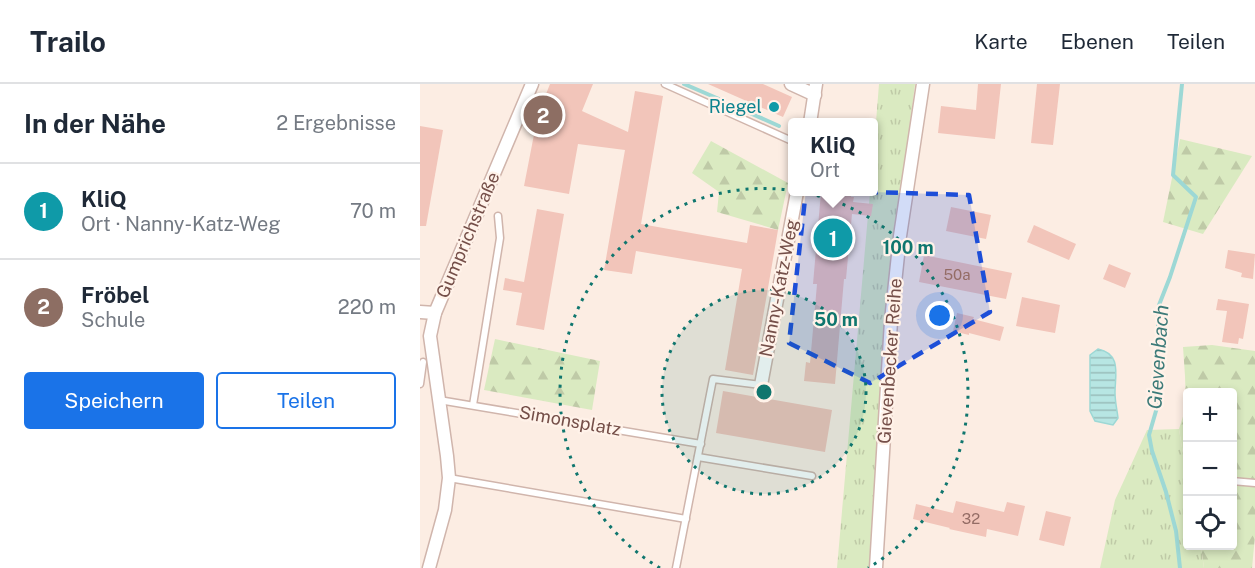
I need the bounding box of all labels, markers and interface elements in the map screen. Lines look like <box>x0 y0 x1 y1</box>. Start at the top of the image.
text: Trailo <box>30 25 106 58</box>
text: Karte <box>974 29 1028 54</box>
text: Ebenen <box>1061 29 1134 54</box>
text: Teilen <box>1167 29 1225 54</box>
pin: 2 <box>524 93 562 138</box>
place label: Riegel <box>709 96 762 117</box>
marker: Riegel <box>767 100 781 114</box>
text: In der Nähe <box>24 108 166 139</box>
text: 2 Ergebnisse <box>276 111 396 135</box>
popup <box>788 118 878 196</box>
text: KliQ <box>810 132 856 158</box>
text: Ort <box>810 158 840 182</box>
street label: Gumprichstraße <box>432 169 504 301</box>
text: KliQ <box>81 186 127 212</box>
text: 1 <box>39 199 48 223</box>
text: 70 m <box>350 199 396 223</box>
text: Ort · Nanny-Katz-Weg <box>81 212 281 236</box>
pin: 1 <box>814 216 852 260</box>
street label: Nanny-Katz-Weg <box>755 217 802 359</box>
text: 100 m <box>882 237 934 258</box>
house number: 50a <box>943 266 971 283</box>
street label: Gievenbecker Reihe <box>873 277 906 445</box>
text: Fröbel <box>81 282 150 308</box>
text: 2 <box>37 295 50 319</box>
text: 220 m <box>338 295 396 319</box>
your location <box>925 301 954 330</box>
water label: Gievenbach <box>1142 304 1174 410</box>
text: Schule <box>81 308 145 332</box>
text: 50 m <box>814 309 858 330</box>
button: Speichern <box>24 372 204 429</box>
button: Teilen <box>216 372 396 429</box>
centre of rings <box>754 382 774 402</box>
map controls <box>1183 388 1237 550</box>
button: + <box>1183 388 1237 442</box>
street label: Simonsplatz <box>518 401 623 440</box>
button: − <box>1183 442 1237 496</box>
button: locate <box>1183 496 1237 550</box>
house number: 32 <box>962 510 980 527</box>

